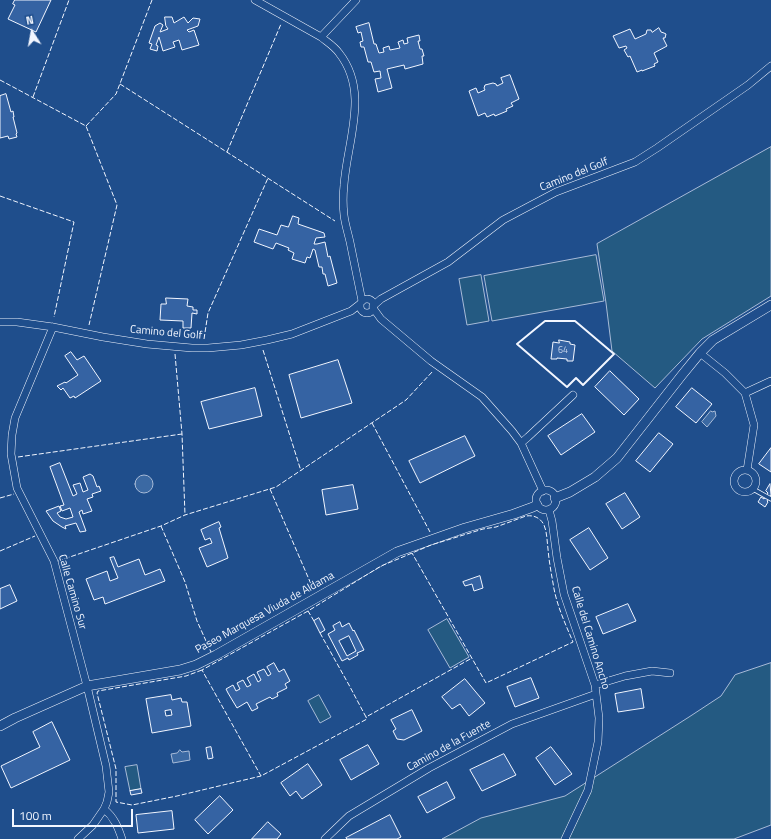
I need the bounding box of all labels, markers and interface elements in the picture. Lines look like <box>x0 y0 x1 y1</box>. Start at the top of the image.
north arrow <box>12 12 52 52</box>
text: N <box>24 12 35 29</box>
street label: Camino del Golf <box>538 155 610 195</box>
street label: Camino del Golf <box>129 323 203 343</box>
house number: 64 <box>558 346 568 356</box>
street label: Calle Camino Sur <box>55 553 89 631</box>
street label: Paseo Marquesa Viuda de Aldama <box>193 569 337 657</box>
street label: Calle del Camino Ancho <box>568 585 612 691</box>
street label: Camino de la Fuente <box>405 717 493 775</box>
scale bar <box>14 801 135 827</box>
text: 100 m <box>19 806 52 825</box>

